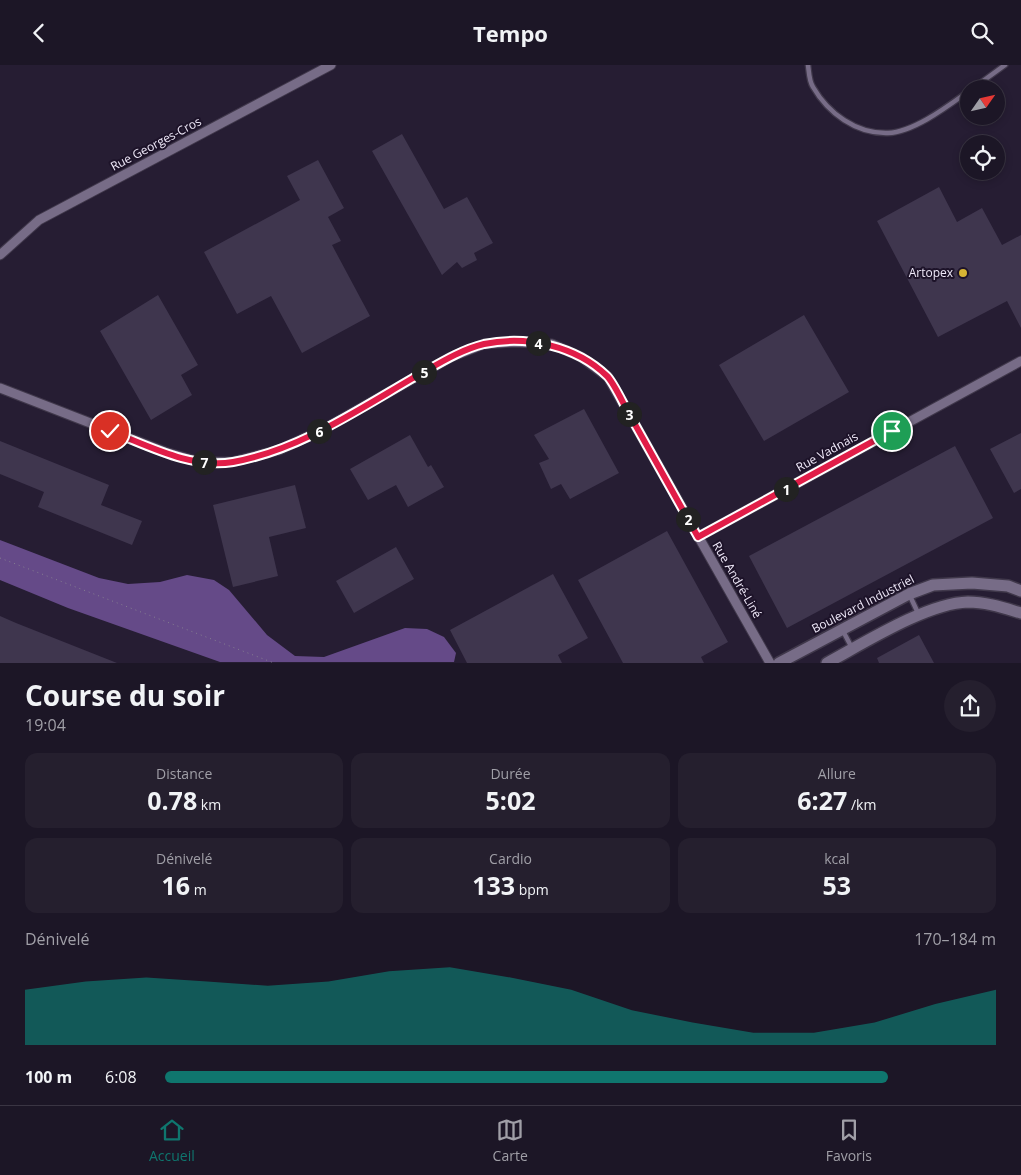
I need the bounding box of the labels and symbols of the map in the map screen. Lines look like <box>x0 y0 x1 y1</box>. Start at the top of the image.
north arrow <box>960 80 1005 125</box>
street label: Rue Georges-Cros <box>107 112 204 175</box>
place label: Artopex <box>909 264 954 281</box>
marker: Artopex <box>957 267 969 279</box>
pin: 4 <box>526 331 550 355</box>
pin: 5 <box>412 359 436 385</box>
pin: 3 <box>616 401 642 427</box>
pin <box>89 410 131 452</box>
pin <box>871 410 913 452</box>
pin: 6 <box>306 419 332 443</box>
street label: Rue Vadnais <box>793 427 861 476</box>
pin: 7 <box>192 449 216 475</box>
pin: 1 <box>774 477 798 501</box>
pin: 2 <box>676 507 700 531</box>
street label: Rue André-Liné <box>709 538 766 621</box>
street label: Boulevard Industriel <box>808 570 917 637</box>

